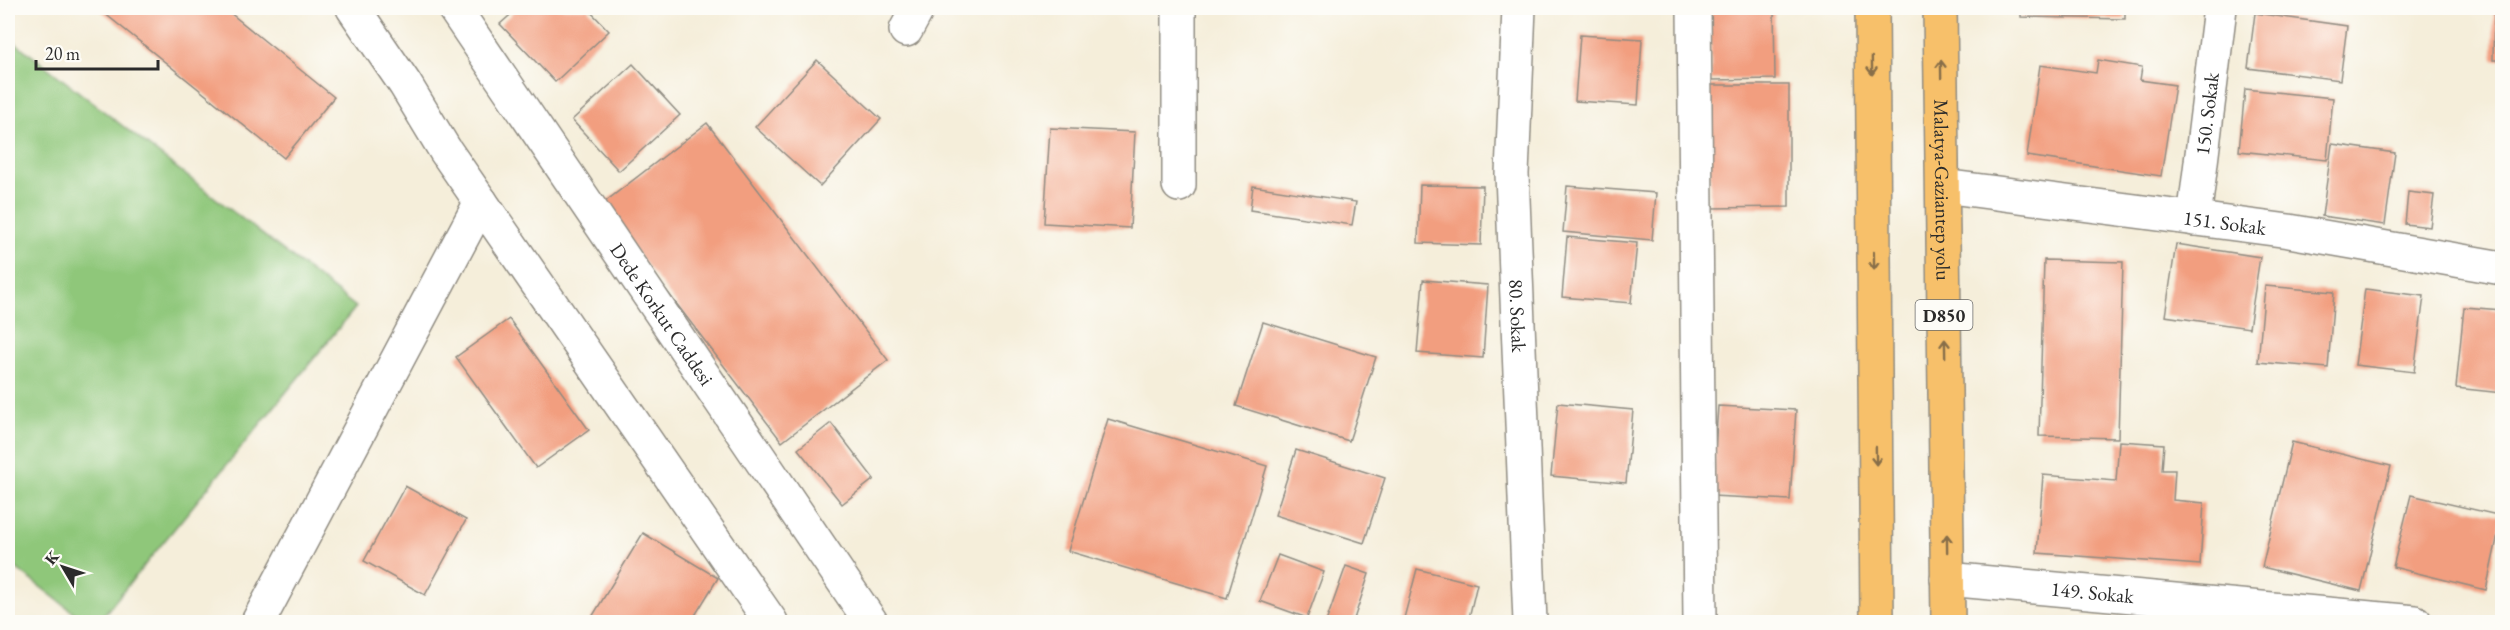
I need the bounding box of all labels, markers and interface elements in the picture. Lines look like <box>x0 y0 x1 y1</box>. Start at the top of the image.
scale bar <box>36 33 158 71</box>
text: 20 m <box>45 42 80 65</box>
one-way arrow <box>1866 55 1878 75</box>
one-way arrow <box>1935 60 1947 80</box>
street label: 150. Sokak <box>2189 70 2225 157</box>
street label: Malatya-Gaziantep yolu <box>1928 99 1957 281</box>
street label: 151. Sokak <box>2182 204 2268 241</box>
street label: Dede Korkut Caddesi <box>604 238 720 390</box>
one-way arrow <box>1868 250 1880 270</box>
street label: 80. Sokak <box>1503 278 1532 354</box>
road number: D850 <box>1916 300 1972 330</box>
one-way arrow <box>1939 339 1950 359</box>
one-way arrow <box>1870 445 1882 465</box>
one-way arrow <box>1941 534 1952 554</box>
north arrow <box>33 537 93 597</box>
text: K <box>40 546 64 569</box>
street label: 149. Sokak <box>2050 576 2136 609</box>

